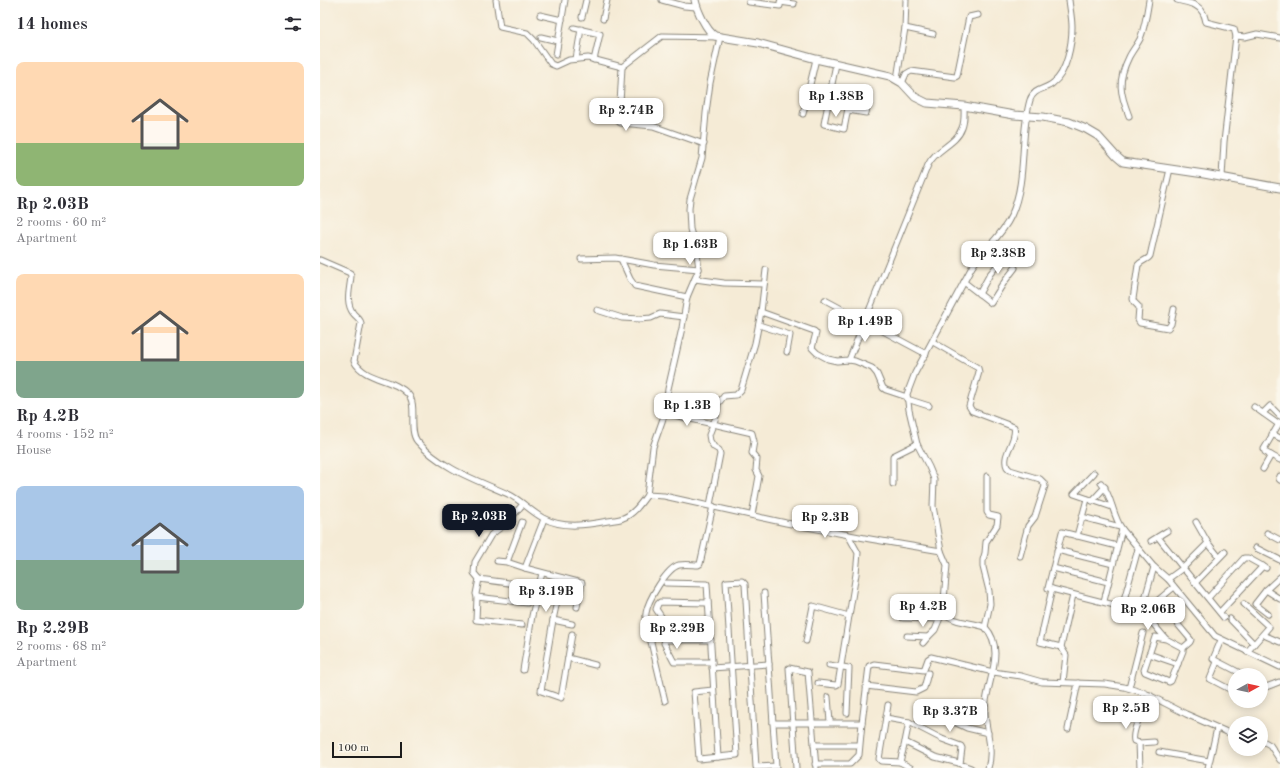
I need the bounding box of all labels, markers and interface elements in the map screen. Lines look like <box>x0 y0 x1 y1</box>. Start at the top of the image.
icon: filters <box>282 13 304 35</box>
text: 14 homes <box>16 16 88 33</box>
pin: Rp 1.38B <box>795 84 877 118</box>
icon: home <box>124 88 196 160</box>
text: Rp 1.38B <box>808 90 864 103</box>
pin: Rp 2.74B <box>585 98 667 132</box>
text: Rp 2.74B <box>598 104 654 117</box>
text: Rp 2.03B <box>16 196 89 213</box>
text: 2 rooms · 60 m² <box>16 216 106 229</box>
text: Apartment <box>16 232 77 245</box>
pin: Rp 1.63B <box>649 232 731 266</box>
text: Rp 1.63B <box>662 238 718 251</box>
pin: Rp 2.38B <box>957 241 1039 275</box>
text: Rp 2.38B <box>970 247 1026 260</box>
icon: home <box>124 300 196 372</box>
pin: Rp 1.49B <box>824 309 906 343</box>
text: Rp 1.49B <box>837 315 893 328</box>
pin: Rp 1.3B <box>650 393 724 427</box>
text: Rp 1.3B <box>663 399 711 412</box>
text: Rp 4.2B <box>16 408 79 425</box>
text: 4 rooms · 152 m² <box>16 428 114 441</box>
text: House <box>16 444 51 457</box>
pin: Rp 2.03B <box>438 504 520 538</box>
pin: Rp 2.3B <box>788 505 862 539</box>
text: Rp 2.03B <box>451 510 507 523</box>
text: Rp 2.3B <box>801 511 849 524</box>
icon: home <box>124 512 196 584</box>
pin: Rp 3.19B <box>505 579 587 613</box>
text: Rp 3.19B <box>518 585 574 598</box>
pin: Rp 4.2B <box>886 594 960 628</box>
pin: Rp 2.06B <box>1107 597 1189 631</box>
text: Rp 4.2B <box>899 600 947 613</box>
text: Rp 2.06B <box>1120 603 1176 616</box>
pin: Rp 2.29B <box>636 616 718 650</box>
text: Rp 2.29B <box>16 620 89 637</box>
text: Rp 2.29B <box>649 622 705 635</box>
text: 2 rooms · 68 m² <box>16 640 106 653</box>
text: Apartment <box>16 656 77 669</box>
north arrow <box>1228 668 1268 708</box>
map controls <box>1228 668 1268 756</box>
pin: Rp 2.5B <box>1089 696 1163 730</box>
pin: Rp 3.37B <box>909 699 991 733</box>
text: Rp 2.5B <box>1102 702 1150 715</box>
text: Rp 3.37B <box>922 705 978 718</box>
button: layers <box>1228 716 1268 756</box>
scale bar <box>332 740 402 759</box>
text: 100 m <box>338 743 369 754</box>

